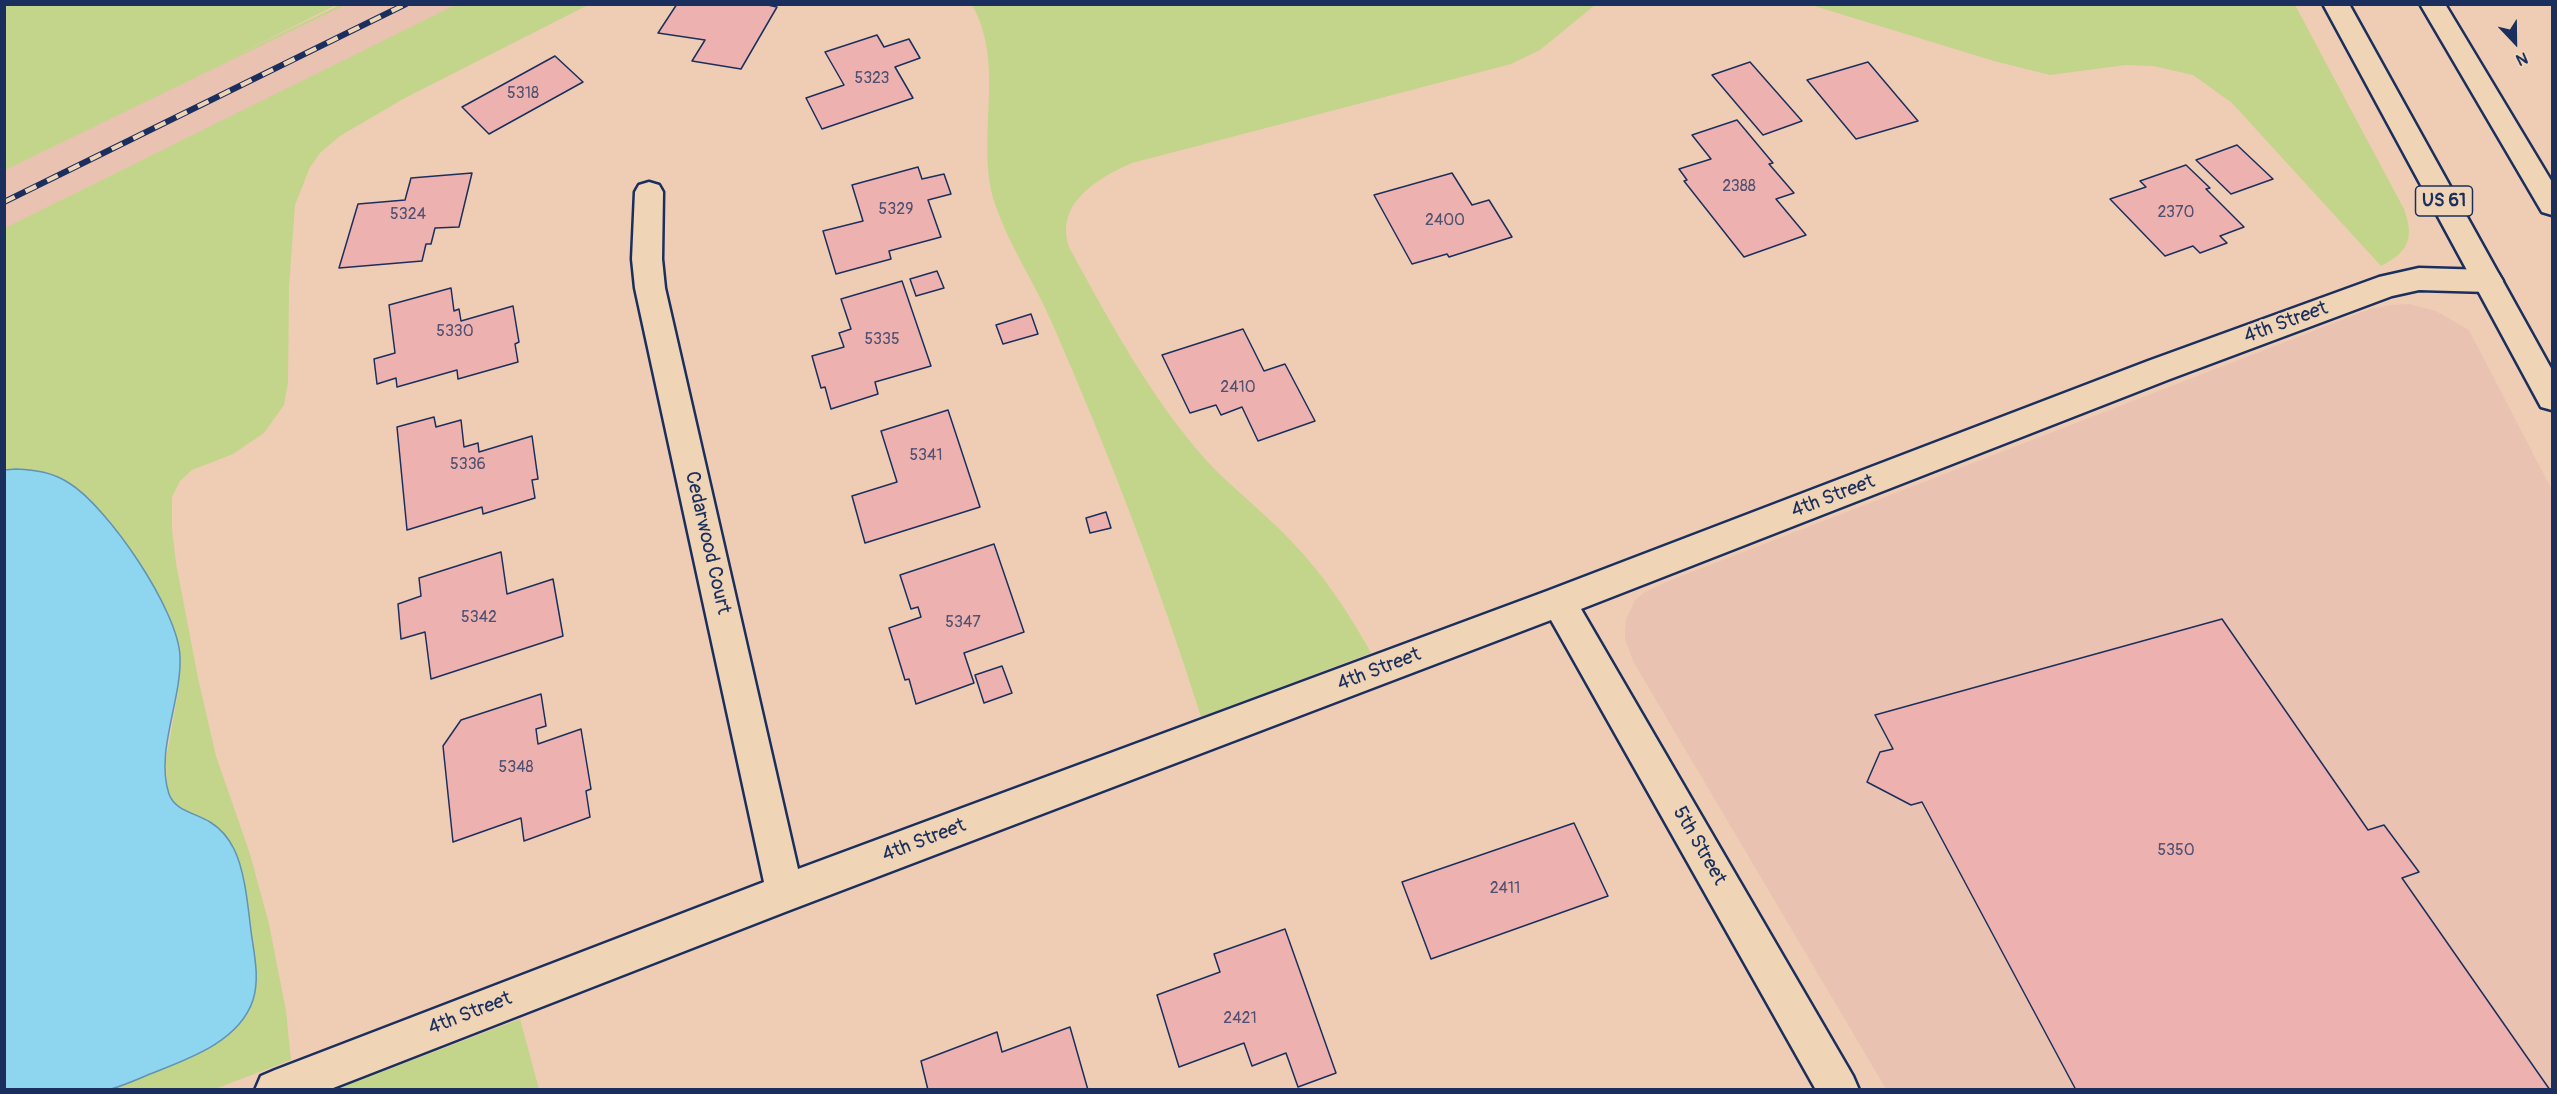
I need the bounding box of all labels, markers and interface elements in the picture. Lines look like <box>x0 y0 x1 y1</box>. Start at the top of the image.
north arrow <box>2485 12 2545 72</box>
text: N <box>2513 47 2531 70</box>
house number: 5323 <box>855 69 889 89</box>
house number: 5318 <box>507 84 539 104</box>
house number: 2388 <box>1722 177 1756 197</box>
road number: US 61 <box>2416 186 2472 216</box>
house number: 5329 <box>879 200 913 220</box>
house number: 2370 <box>2158 203 2194 223</box>
house number: 5324 <box>390 205 426 225</box>
house number: 2400 <box>1425 211 1465 231</box>
street label: 4th Street <box>2241 297 2331 349</box>
house number: 5330 <box>436 322 474 342</box>
house number: 5335 <box>864 330 900 350</box>
house number: 2410 <box>1220 378 1256 398</box>
house number: 5341 <box>909 446 943 466</box>
house number: 5336 <box>450 455 486 475</box>
street label: Cedarwood Court <box>679 469 735 617</box>
street label: 4th Street <box>1788 470 1878 524</box>
house number: 5342 <box>461 608 497 628</box>
house number: 5347 <box>945 613 981 633</box>
street label: 4th Street <box>1334 643 1424 697</box>
house number: 5348 <box>499 758 533 778</box>
street label: 5th Street <box>1667 802 1731 890</box>
street label: 4th Street <box>879 814 969 868</box>
house number: 5350 <box>2157 841 2195 861</box>
house number: 2411 <box>1490 879 1520 899</box>
street label: 4th Street <box>425 987 515 1041</box>
house number: 2421 <box>1223 1009 1257 1029</box>

